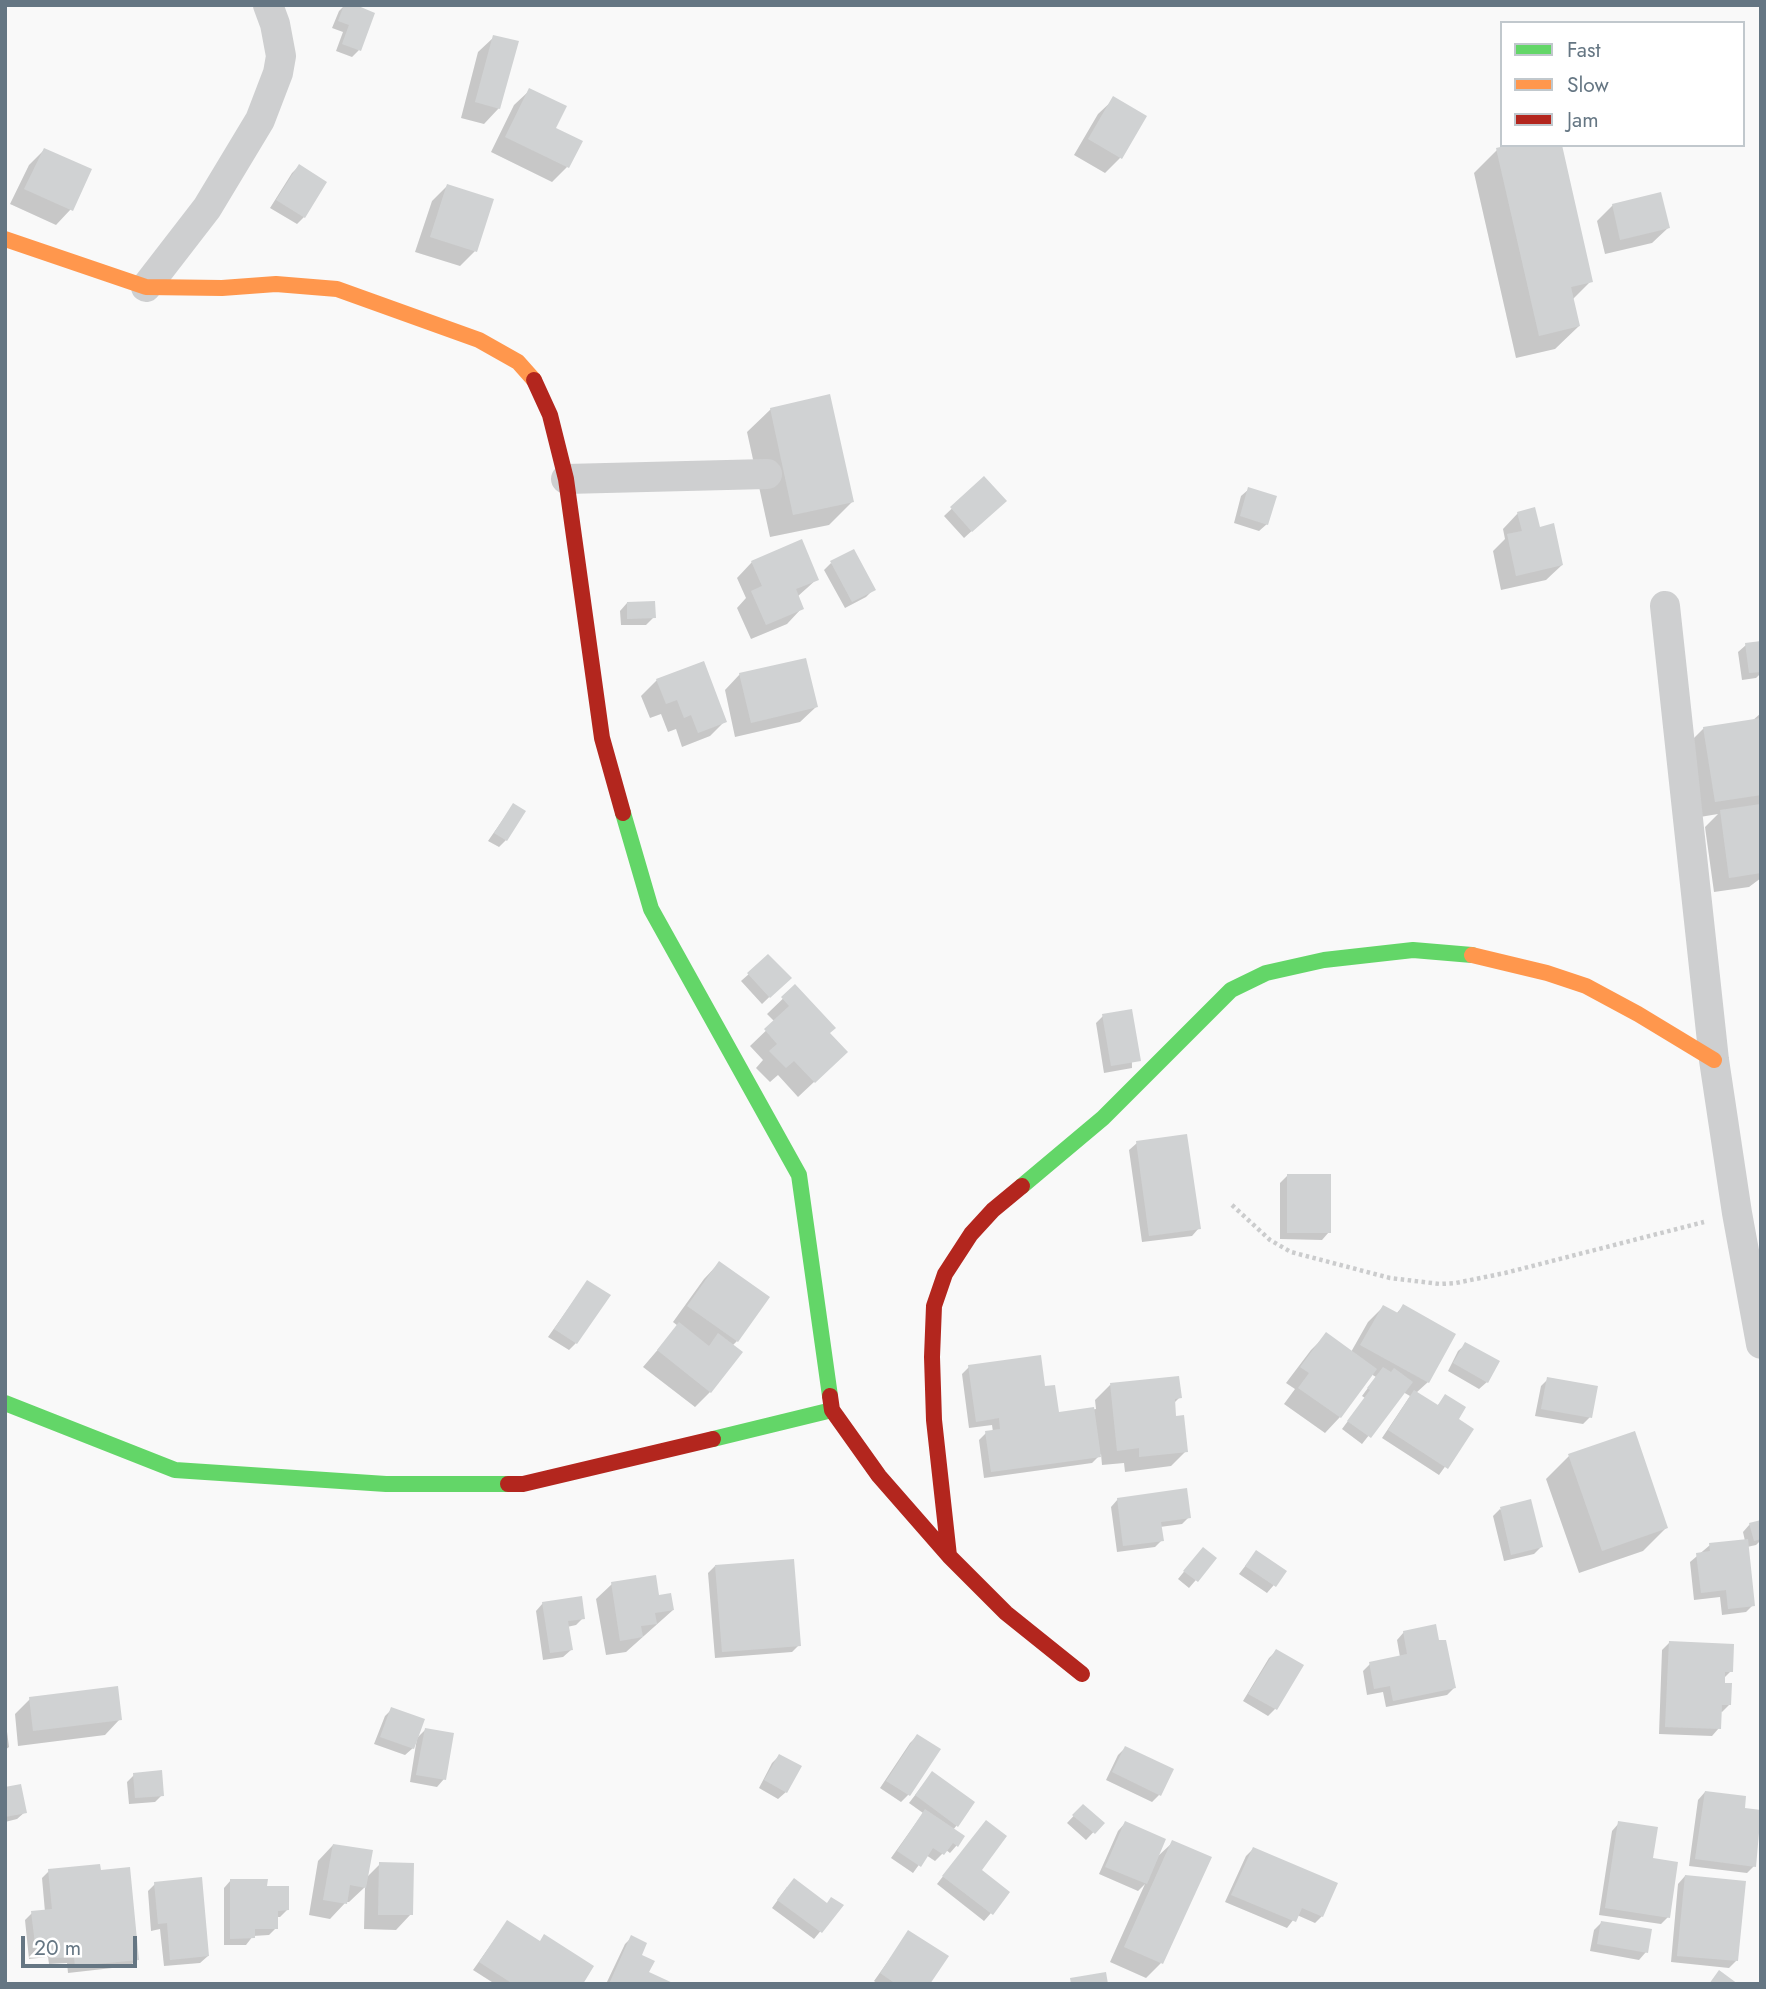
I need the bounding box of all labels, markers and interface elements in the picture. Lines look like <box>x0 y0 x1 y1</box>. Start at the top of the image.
legend <box>1500 21 1745 147</box>
text: Fast <box>1567 35 1600 65</box>
text: Slow <box>1567 70 1609 100</box>
text: Jam <box>1567 105 1599 135</box>
scale bar <box>24 1923 140 1967</box>
text: 20 m <box>34 1933 81 1963</box>

